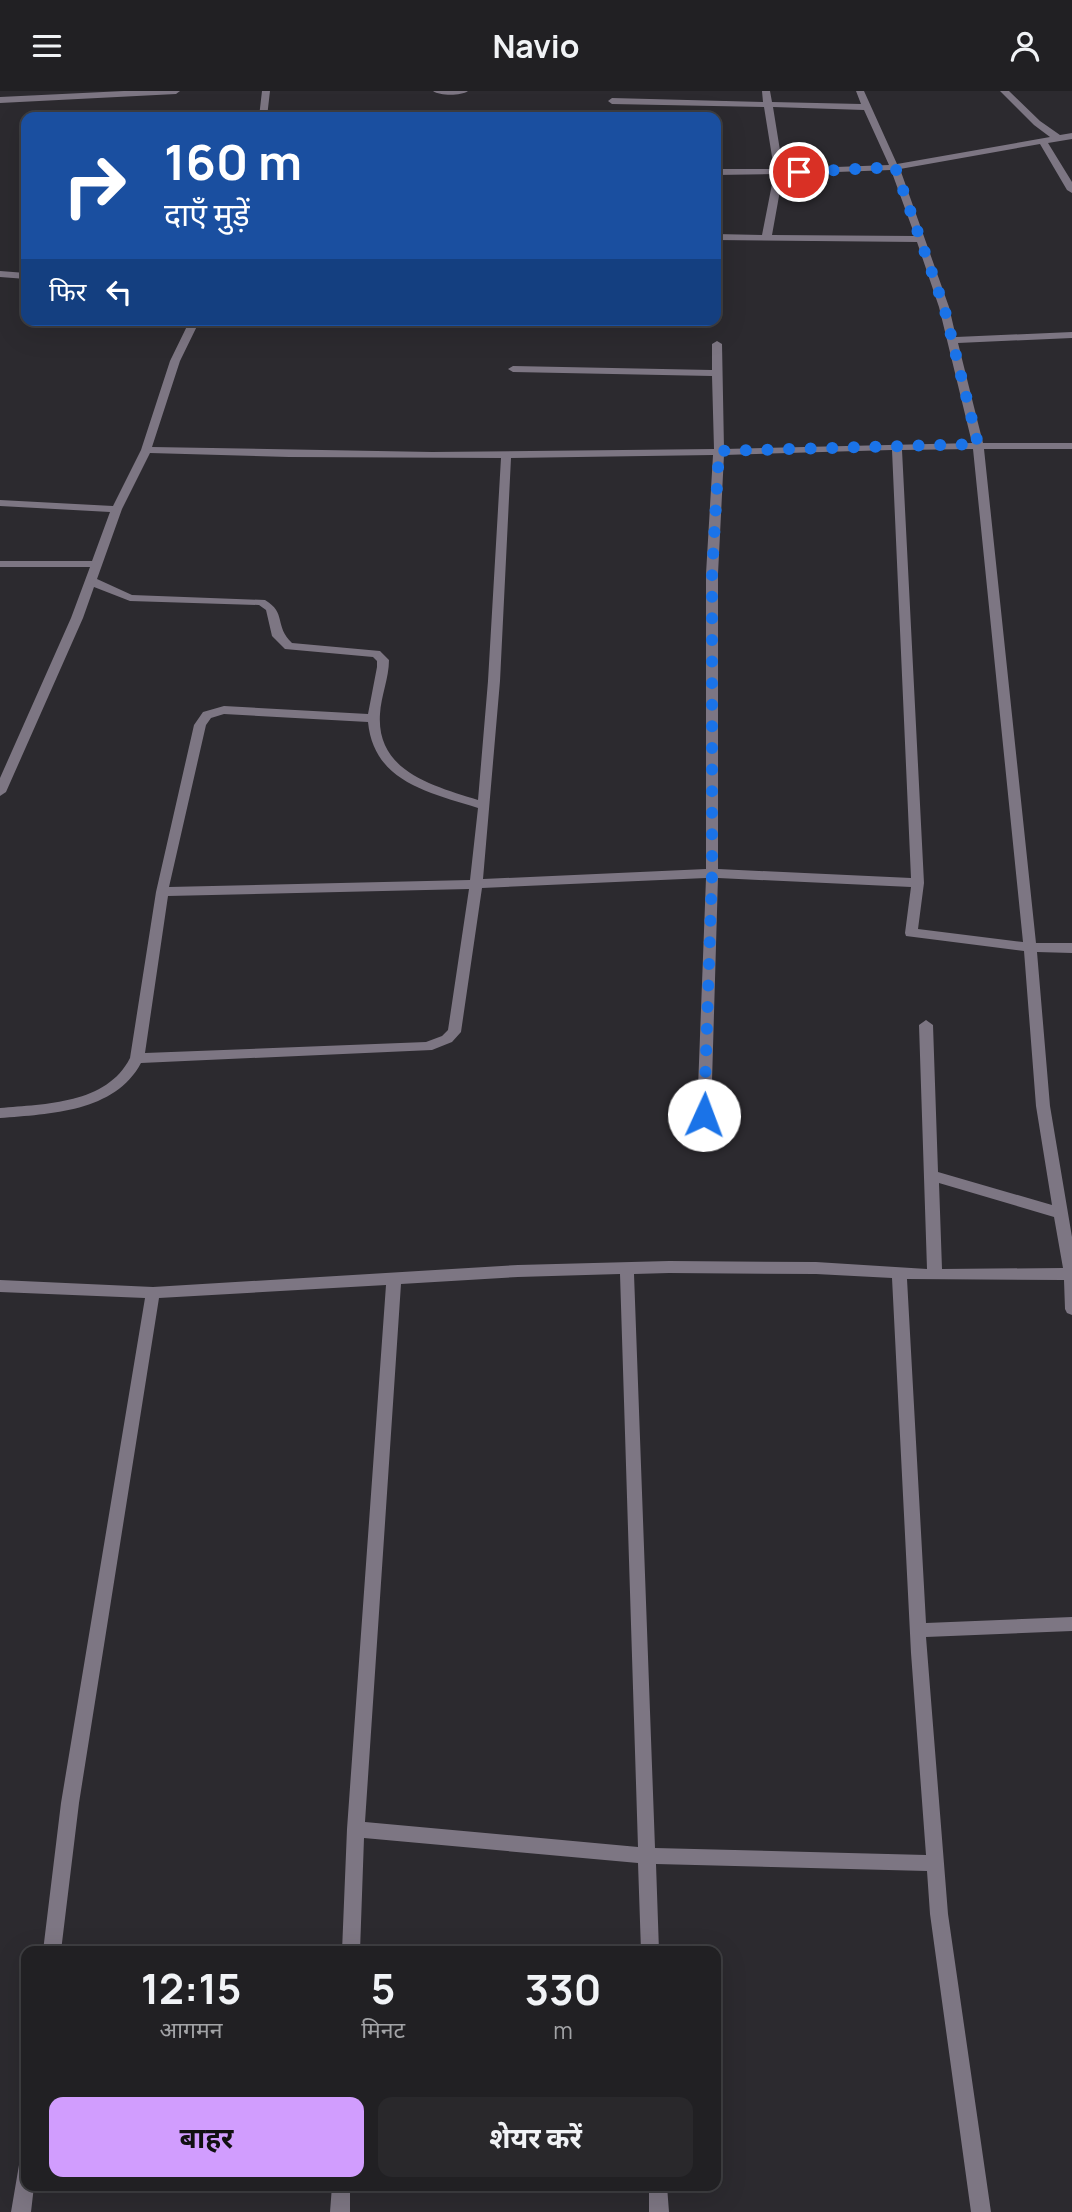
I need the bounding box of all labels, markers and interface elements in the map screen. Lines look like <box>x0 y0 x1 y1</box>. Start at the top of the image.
text: Navio <box>492 24 580 68</box>
icon: menu <box>28 27 66 65</box>
icon: person <box>1006 27 1044 65</box>
text: 160 m <box>164 128 302 195</box>
icon: right <box>49 140 140 231</box>
pin <box>769 142 829 202</box>
icon: arrive <box>780 153 818 191</box>
text: दाएँ मुड़ें <box>164 192 250 236</box>
text: फिर <box>49 273 86 309</box>
icon: left <box>100 273 138 311</box>
position arrow <box>667 1078 741 1152</box>
text: 12:15 <box>141 1959 241 2017</box>
text: 5 <box>371 1959 395 2017</box>
text: 330 <box>525 1960 601 2018</box>
text: आगमन <box>160 2013 223 2045</box>
text: मिनट <box>361 2013 405 2045</box>
text: m <box>553 2014 573 2046</box>
button: बाहर <box>49 2097 364 2177</box>
button: शेयर करें <box>378 2097 693 2177</box>

